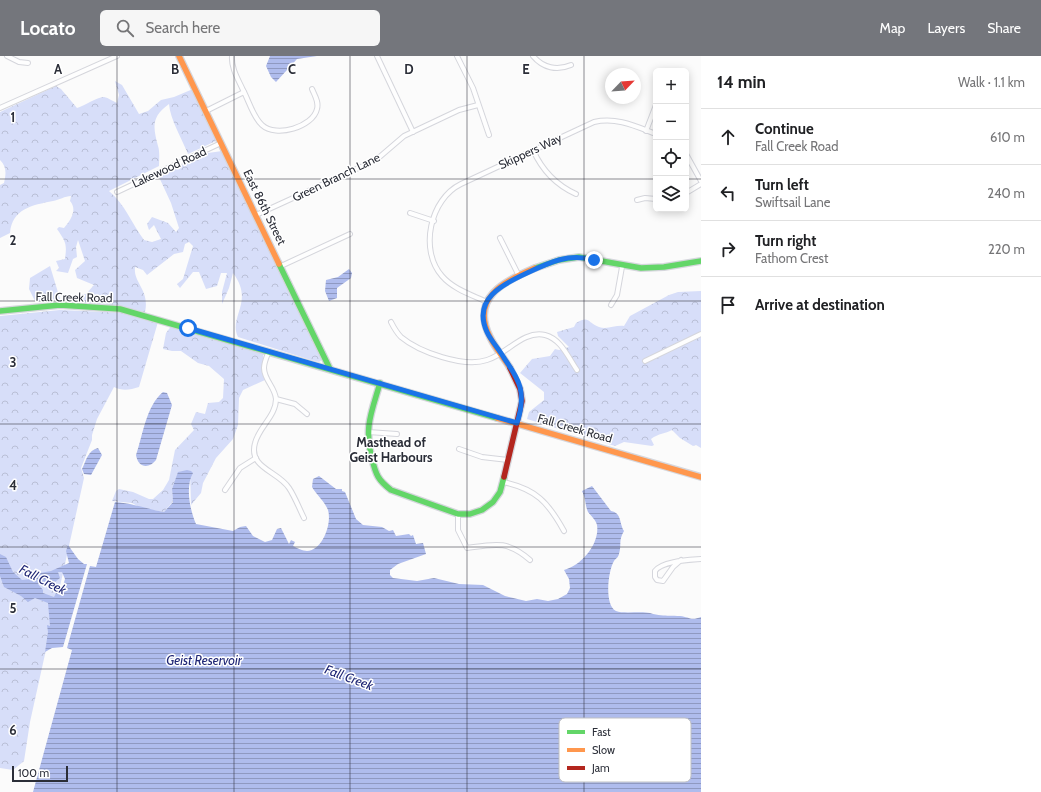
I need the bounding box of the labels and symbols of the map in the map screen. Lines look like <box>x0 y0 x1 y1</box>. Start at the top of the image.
text: A <box>54 61 63 77</box>
text: B <box>171 61 179 77</box>
text: C <box>288 61 296 77</box>
text: D <box>404 61 414 77</box>
text: E <box>522 61 530 77</box>
north arrow <box>605 68 641 104</box>
text: 1 <box>11 109 15 125</box>
street label: Skippers Way <box>496 130 564 172</box>
street label: Lakewood Road <box>129 143 209 191</box>
street label: Green Branch Lane <box>290 149 382 205</box>
street label: East 86th Street <box>240 167 290 247</box>
text: 2 <box>10 232 17 248</box>
route end <box>585 251 603 269</box>
street label: Fall Creek Road <box>35 289 113 305</box>
route start <box>179 319 197 337</box>
text: 3 <box>9 354 17 370</box>
street label: Fall Creek Road <box>536 410 614 446</box>
district label: Masthead of Geist Harbours <box>349 434 433 465</box>
text: 4 <box>9 477 17 493</box>
water label: Fall Creek <box>17 560 69 598</box>
text: 5 <box>10 600 17 616</box>
water label: Geist Reservoir <box>166 652 243 668</box>
water label: Fall Creek <box>323 661 376 693</box>
legend <box>559 718 691 782</box>
text: 6 <box>9 722 17 738</box>
text: Fast <box>592 725 611 739</box>
text: Slow <box>592 743 615 757</box>
text: Jam <box>591 761 610 775</box>
scale bar <box>12 764 68 783</box>

